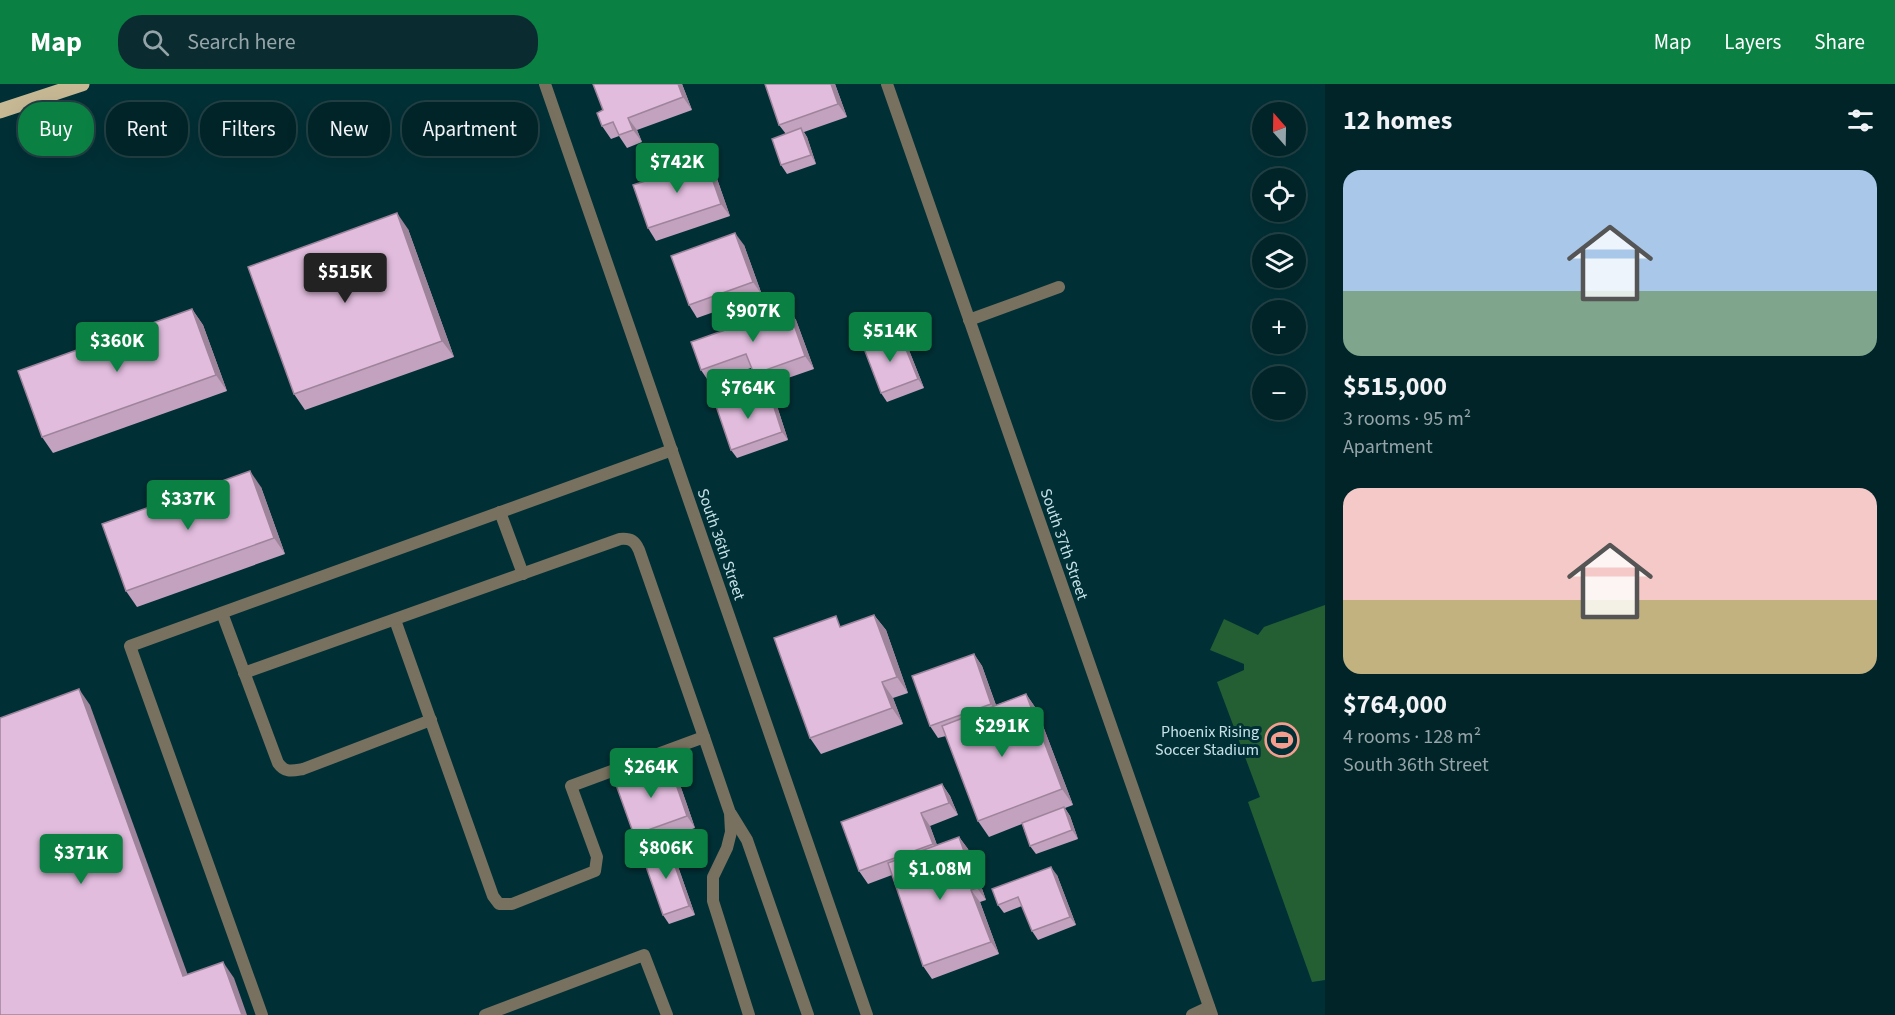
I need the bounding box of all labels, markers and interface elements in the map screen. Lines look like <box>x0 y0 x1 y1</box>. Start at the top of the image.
search box <box>118 15 538 69</box>
text: Map <box>30 22 82 62</box>
icon: search <box>139 26 172 59</box>
text: Search here <box>187 26 296 58</box>
text: Map <box>1654 27 1691 57</box>
text: Layers <box>1724 27 1781 57</box>
text: Share <box>1814 27 1865 57</box>
chip: Buy <box>18 102 94 156</box>
chip: Rent <box>106 102 188 156</box>
chip: Filters <box>200 102 296 156</box>
chip: New <box>308 102 390 156</box>
chip: Apartment <box>402 102 538 156</box>
north arrow <box>1252 102 1306 156</box>
map controls <box>1252 102 1306 420</box>
text: 12 homes <box>1343 102 1452 139</box>
icon: filters <box>1844 104 1877 137</box>
pin: $742K <box>635 143 719 194</box>
text: $742K <box>650 148 704 176</box>
button: locate <box>1252 168 1306 222</box>
icon: home <box>1556 209 1664 317</box>
button: layers <box>1252 234 1306 288</box>
pin: $515K <box>303 253 387 304</box>
text: $515K <box>318 258 372 286</box>
pin: $907K <box>711 292 795 343</box>
text: $907K <box>726 297 780 325</box>
button: + <box>1252 300 1306 354</box>
pin: $514K <box>848 312 932 363</box>
text: $514K <box>863 317 917 345</box>
pin: $360K <box>75 322 159 373</box>
text: $360K <box>90 327 144 355</box>
button: − <box>1252 366 1306 420</box>
text: $515,000 <box>1343 368 1447 405</box>
pin: $764K <box>706 369 790 420</box>
text: $764K <box>721 374 775 402</box>
text: 3 rooms · 95 m² <box>1343 405 1471 433</box>
text: Apartment <box>1343 433 1433 461</box>
pin: $337K <box>146 480 230 531</box>
text: $337K <box>161 485 215 513</box>
street label: South 36th Street <box>692 486 751 604</box>
street label: South 37th Street <box>1035 486 1094 604</box>
icon: home <box>1556 527 1664 635</box>
text: $764,000 <box>1343 686 1447 723</box>
pin: $291K <box>960 707 1044 758</box>
text: $291K <box>975 712 1029 740</box>
place label: Phoenix Rising Soccer Stadium <box>1155 721 1259 761</box>
sports icon: Phoenix Rising Soccer Stadium <box>1264 722 1300 758</box>
text: 4 rooms · 128 m² <box>1343 723 1481 751</box>
pin: $264K <box>609 748 693 799</box>
text: South 36th Street <box>1343 751 1489 779</box>
text: $264K <box>624 753 678 781</box>
pin: $806K <box>624 829 708 880</box>
pin: $371K <box>39 834 123 885</box>
text: $806K <box>639 834 693 862</box>
text: $371K <box>54 839 108 867</box>
pin: $1.08M <box>891 850 989 901</box>
text: $1.08M <box>908 855 972 883</box>

